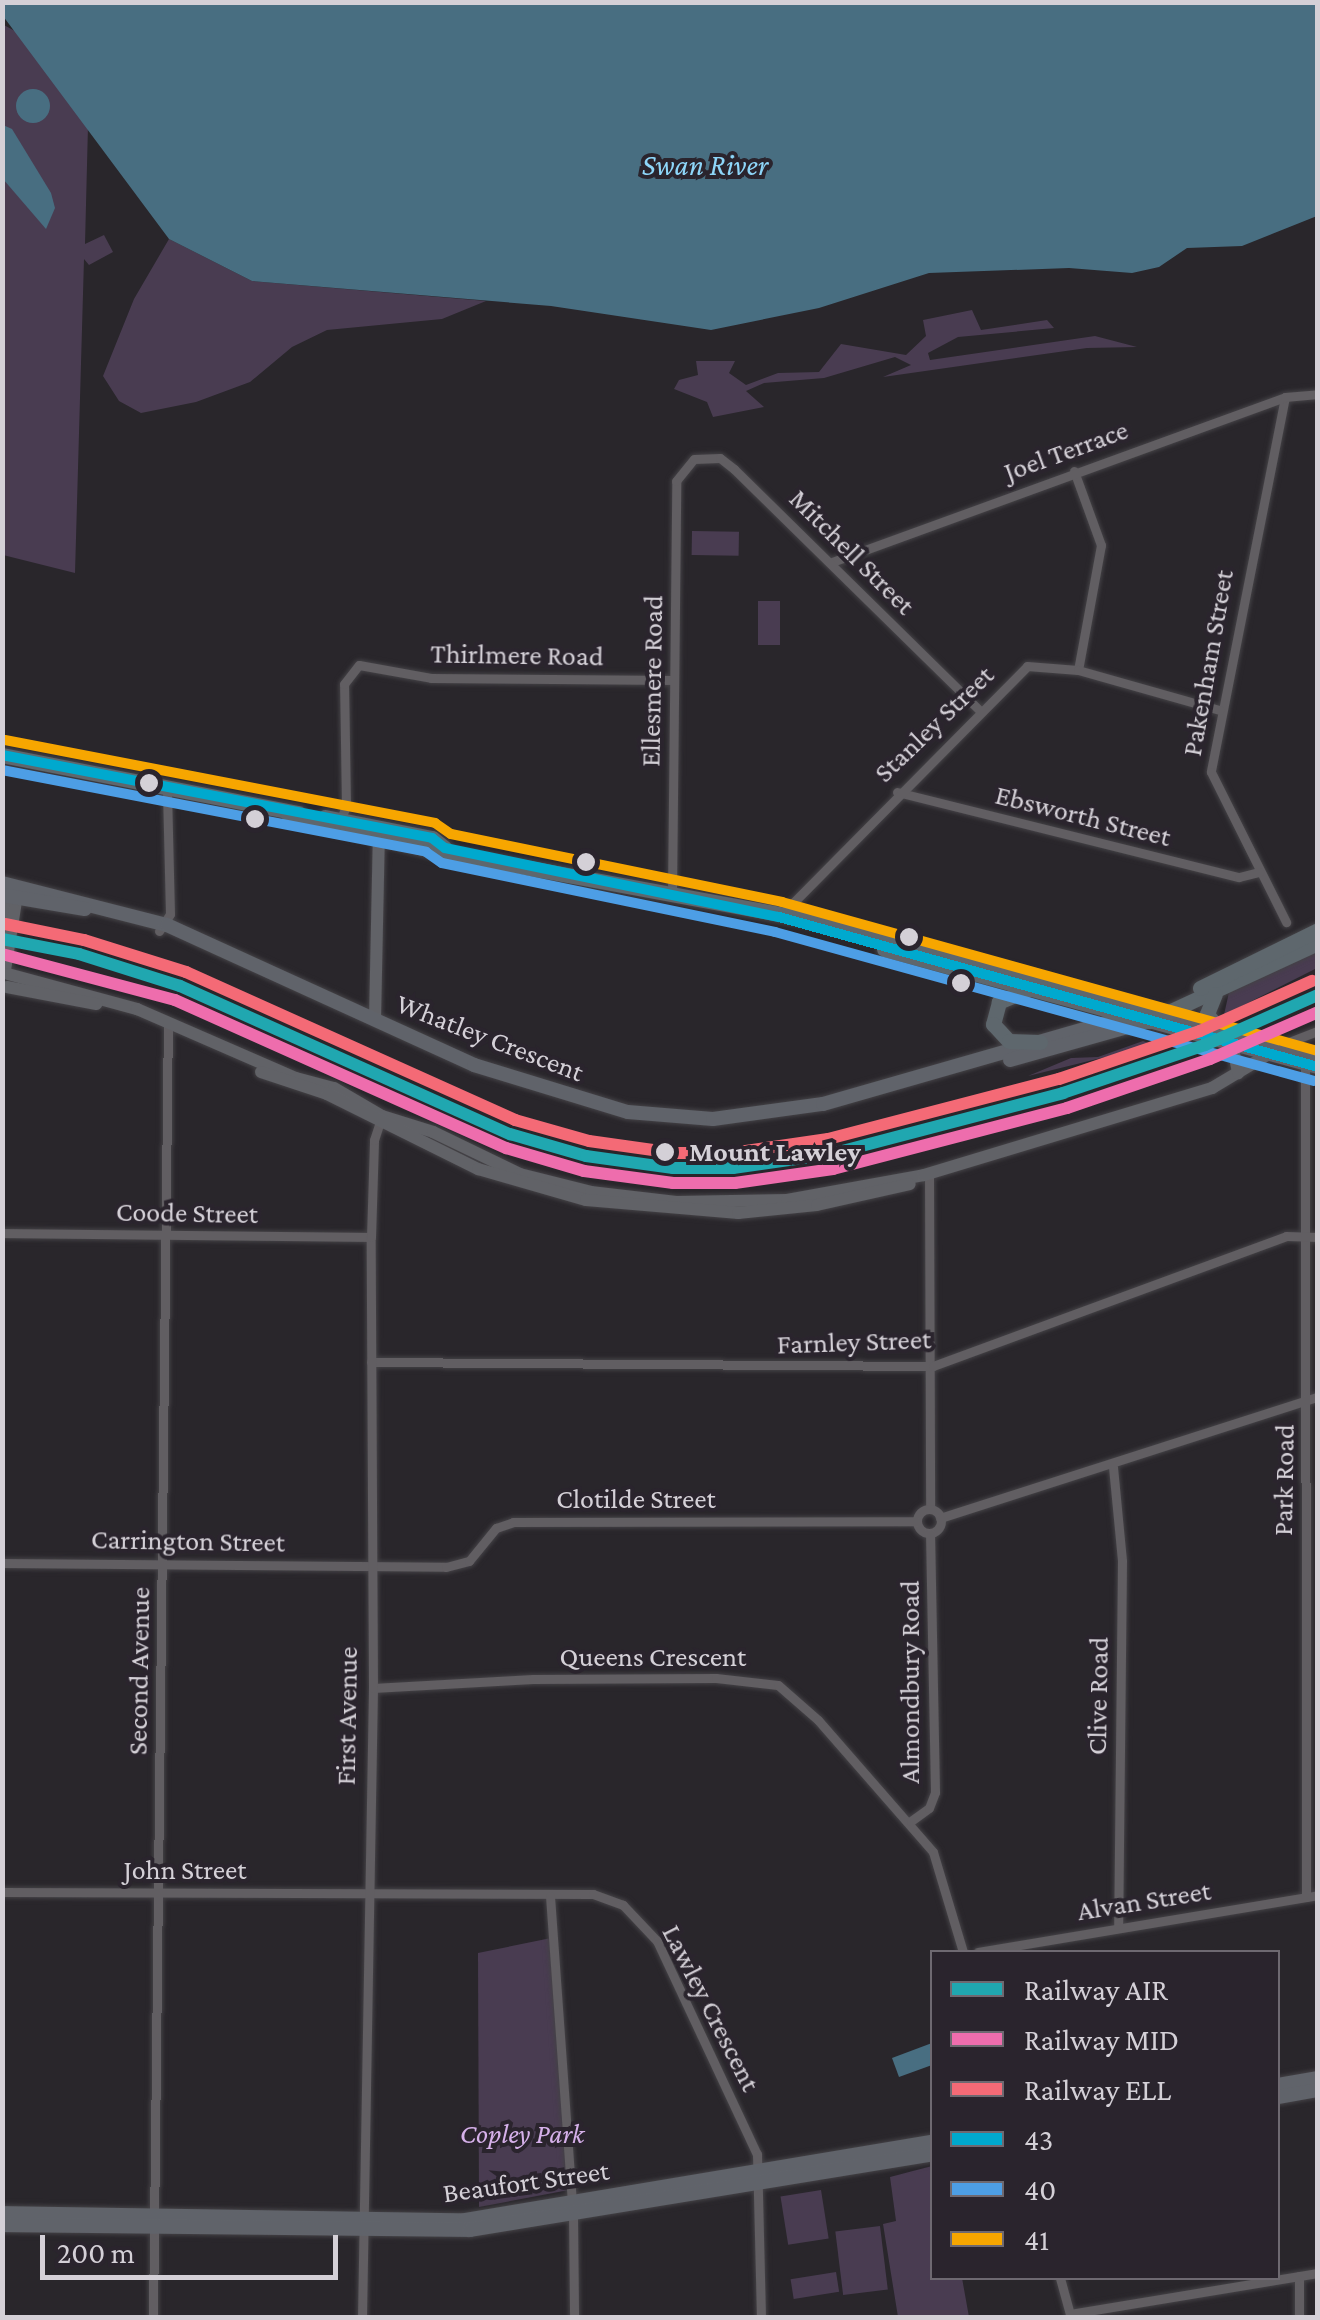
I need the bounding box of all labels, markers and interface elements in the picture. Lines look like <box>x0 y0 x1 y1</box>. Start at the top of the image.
water label: Swan River <box>642 147 768 183</box>
street label: Joel Terrace <box>999 413 1133 489</box>
street label: Mitchell Street <box>782 482 922 622</box>
street label: Pakenham Street <box>1175 567 1241 759</box>
street label: Ellesmere Road <box>634 595 670 767</box>
street label: Thirlmere Road <box>430 637 604 673</box>
street label: Stanley Street <box>867 659 1001 789</box>
unlabelled marker <box>139 773 159 793</box>
street label: Ebsworth Street <box>992 778 1174 854</box>
unlabelled marker <box>245 809 265 829</box>
unlabelled marker <box>576 852 596 872</box>
unlabelled marker <box>899 927 919 947</box>
unlabelled marker <box>951 973 971 993</box>
street label: Whatley Crescent <box>392 987 588 1089</box>
place label: Mount Lawley <box>689 1135 861 1169</box>
marker: Mount Lawley <box>650 1137 680 1167</box>
street label: Coode Street <box>116 1195 258 1231</box>
street label: Farnley Street <box>776 1323 932 1361</box>
street label: Park Road <box>1266 1424 1302 1536</box>
street label: Clotilde Street <box>556 1482 716 1516</box>
street label: Carrington Street <box>91 1523 285 1559</box>
street label: Almondbury Road <box>893 1580 927 1784</box>
street label: Second Avenue <box>121 1587 157 1755</box>
street label: Clive Road <box>1080 1637 1116 1755</box>
street label: Queens Crescent <box>560 1640 746 1674</box>
street label: First Avenue <box>329 1646 365 1786</box>
street label: John Street <box>123 1853 247 1887</box>
street label: Alvan Street <box>1075 1874 1213 1928</box>
street label: Lawley Crescent <box>655 1919 767 2097</box>
legend <box>930 1950 1280 2280</box>
text: Railway AIR <box>1024 1973 1168 2006</box>
text: Railway MID <box>1024 2023 1179 2056</box>
text: Railway ELL <box>1024 2073 1171 2106</box>
park label: Copley Park <box>460 2117 584 2151</box>
text: 43 <box>1024 2123 1053 2156</box>
street label: Beaufort Street <box>441 2154 611 2210</box>
text: 40 <box>1024 2173 1056 2206</box>
scale bar <box>45 2215 342 2277</box>
text: 41 <box>1024 2223 1049 2256</box>
text: 200 m <box>57 2236 135 2269</box>

